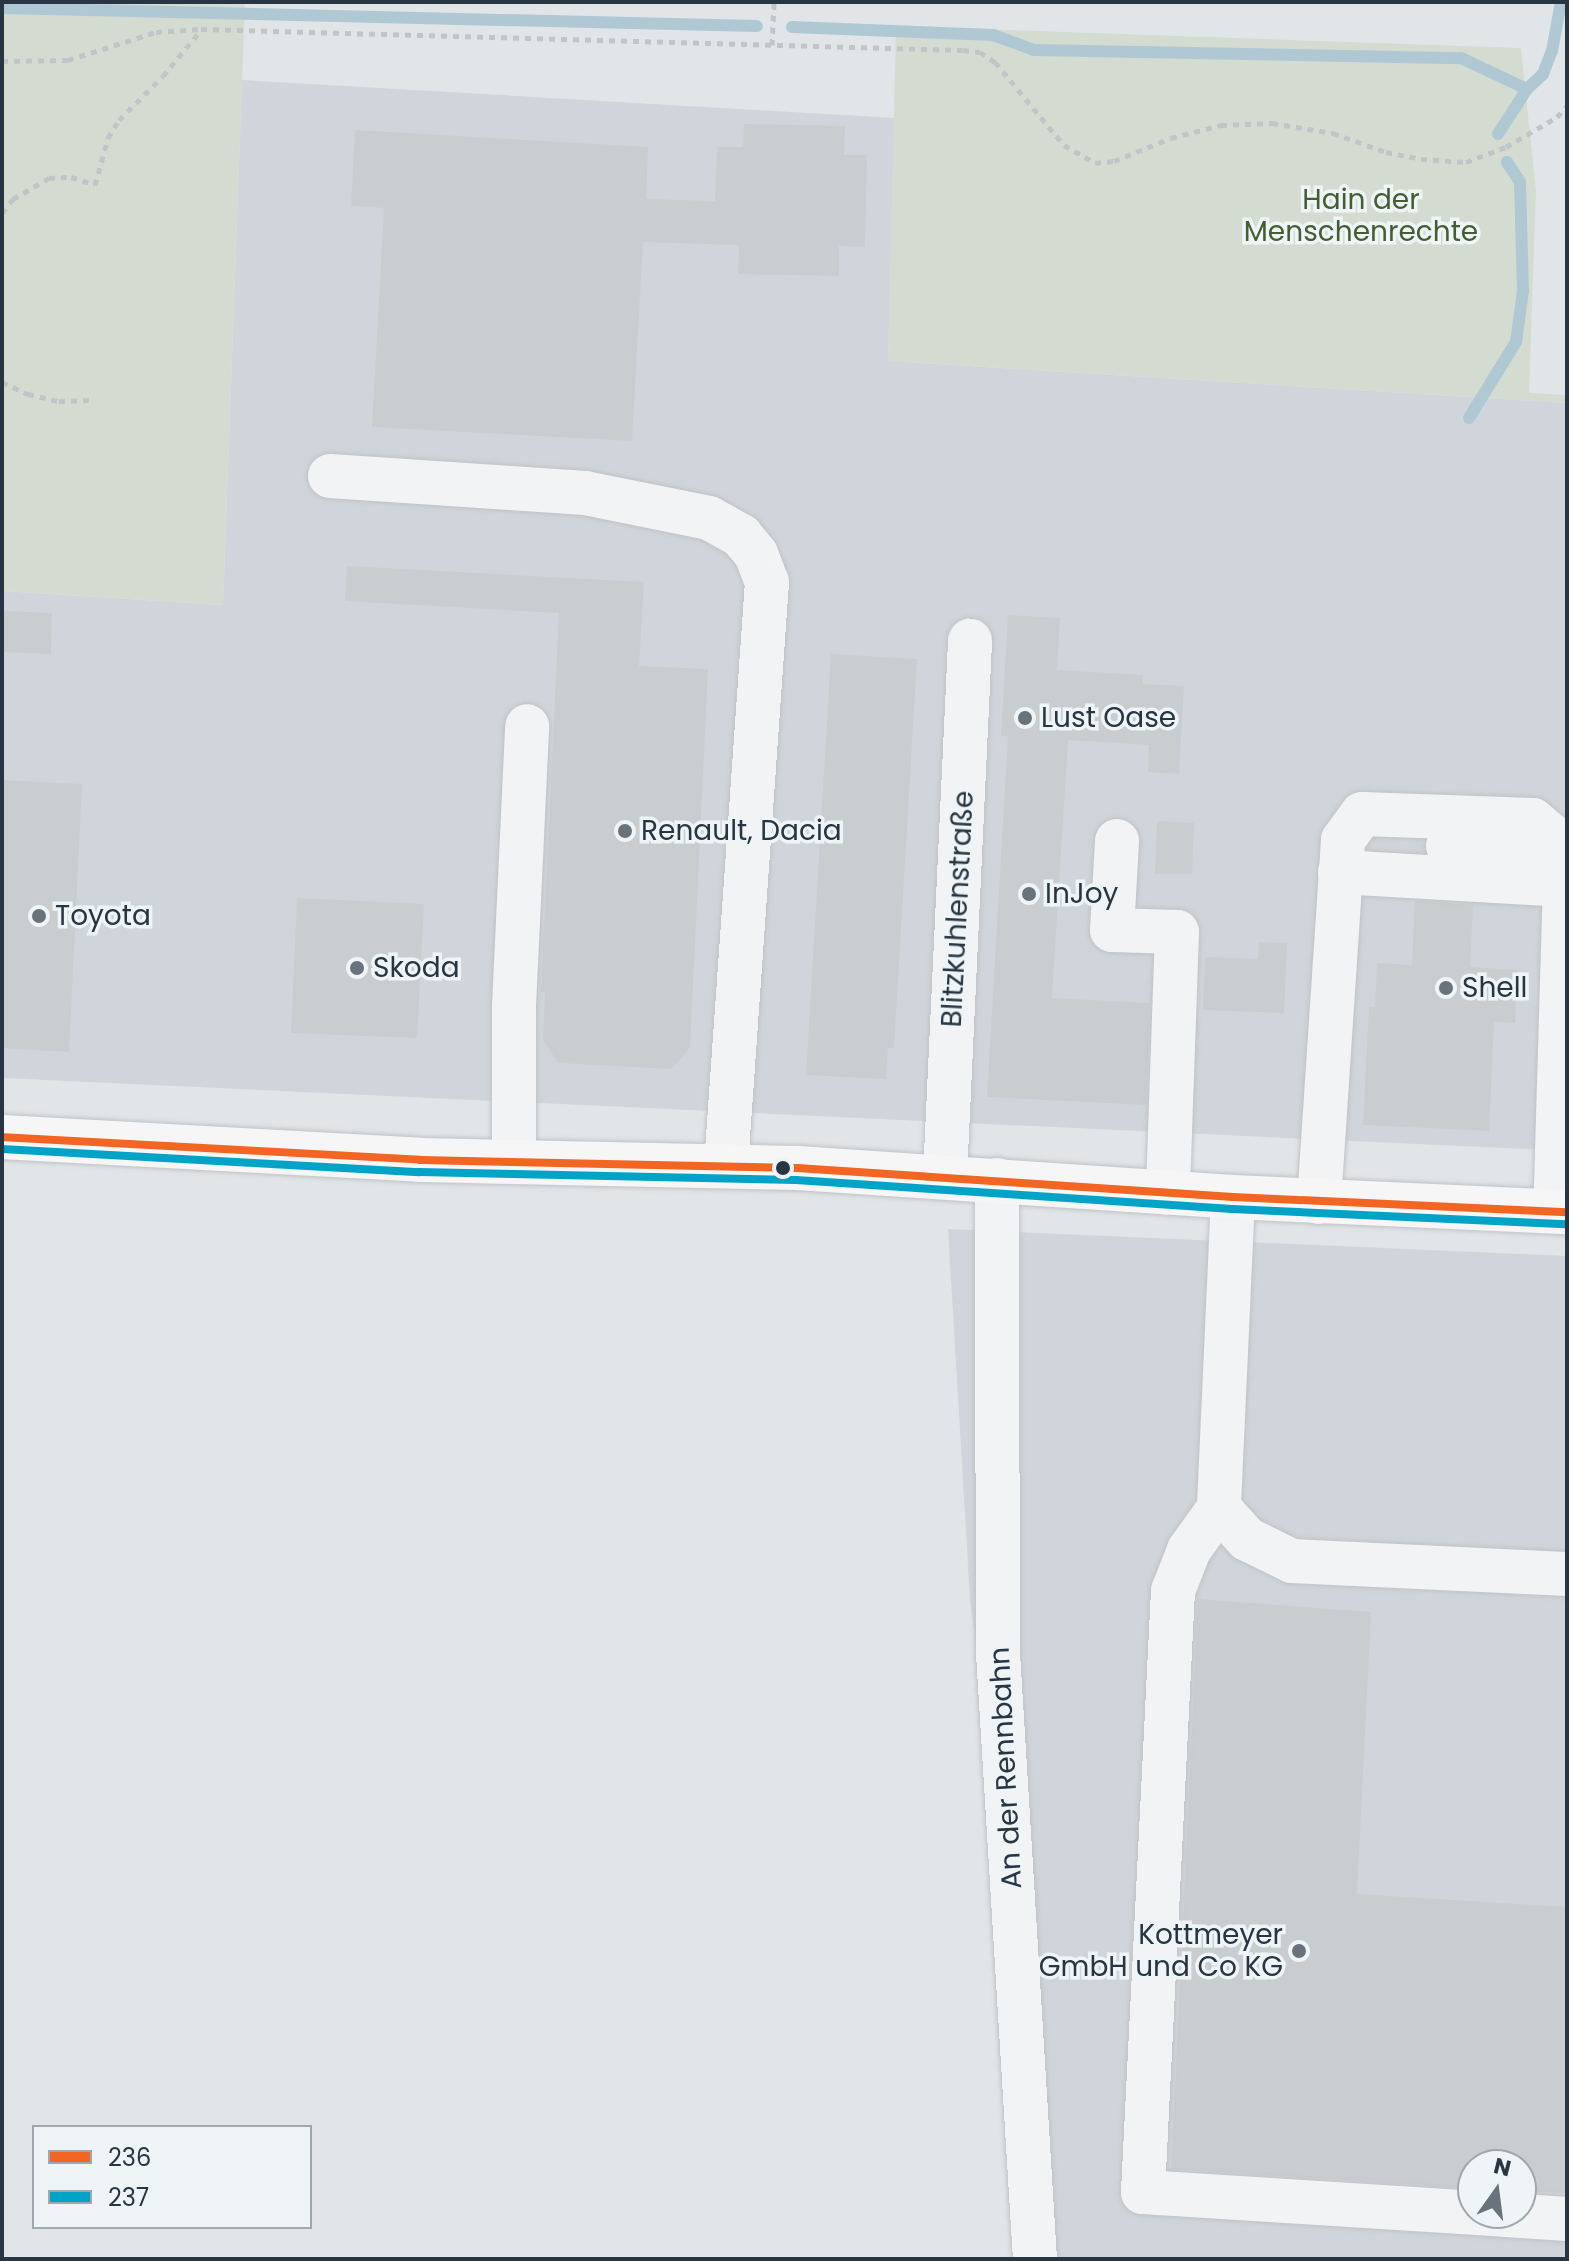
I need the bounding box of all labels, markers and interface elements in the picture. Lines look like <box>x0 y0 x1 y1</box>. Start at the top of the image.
park label: Hain der Menschenrechte <box>1244 183 1478 249</box>
place label: Lust Oase <box>1041 701 1176 735</box>
marker: Lust Oase <box>1016 709 1034 727</box>
street label: Blitzkuhlenstraße <box>935 790 981 1028</box>
place label: Renault, Dacia <box>641 814 842 848</box>
marker: Renault, Dacia <box>616 822 634 840</box>
place label: InJoy <box>1045 877 1118 911</box>
marker: InJoy <box>1020 885 1038 903</box>
place label: Toyota <box>55 899 151 933</box>
marker: Toyota <box>30 907 48 925</box>
place label: Skoda <box>373 951 460 985</box>
marker: Skoda <box>348 959 366 977</box>
place label: Shell <box>1462 971 1527 1005</box>
marker: Shell <box>1437 979 1455 997</box>
unlabelled marker <box>775 1160 791 1176</box>
street label: An der Rennbahn <box>983 1646 1029 1890</box>
place label: Kottmeyer GmbH und Co KG <box>1039 1918 1283 1984</box>
marker: Kottmeyer GmbH und Co KG <box>1290 1942 1308 1960</box>
legend <box>32 2125 312 2229</box>
text: 236 <box>108 2141 151 2174</box>
north arrow <box>1457 2149 1537 2229</box>
text: N <box>1491 2150 1514 2184</box>
text: 237 <box>108 2181 149 2214</box>

